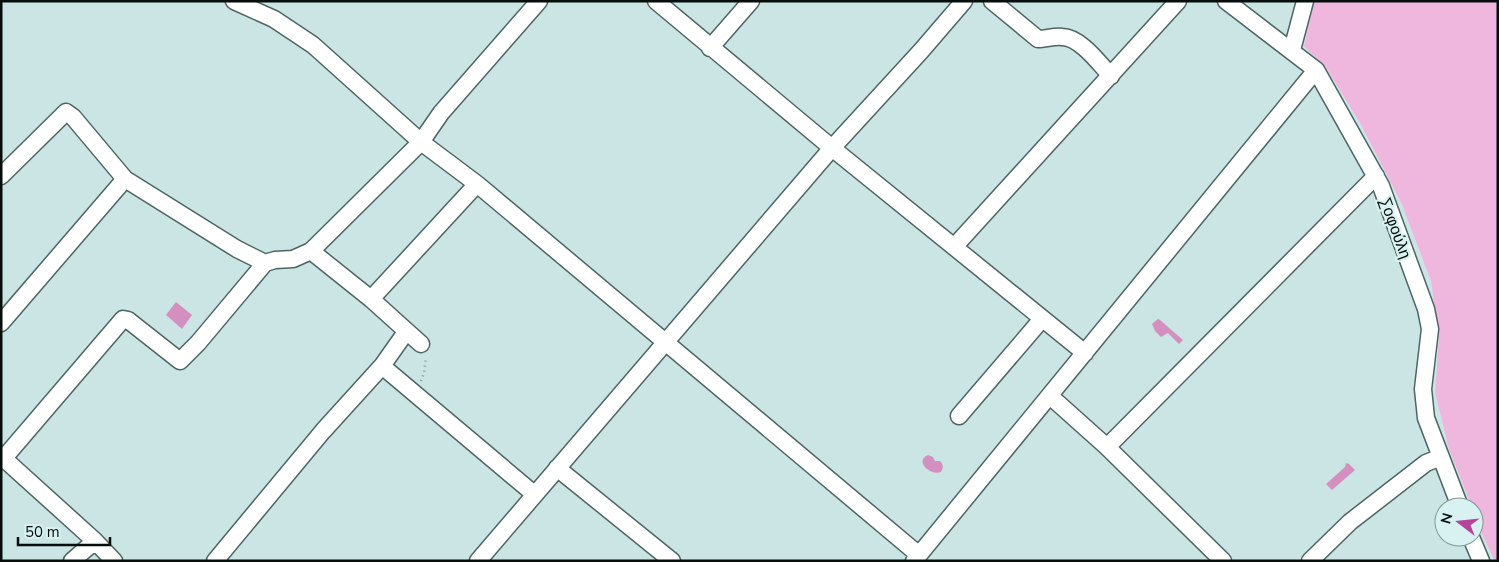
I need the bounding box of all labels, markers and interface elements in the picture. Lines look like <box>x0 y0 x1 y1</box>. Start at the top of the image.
street label: Σοφούλη <box>1374 195 1416 262</box>
north arrow <box>1434 497 1484 547</box>
text: N <box>1436 511 1458 526</box>
scale bar <box>18 514 110 546</box>
text: 50 m <box>25 522 60 542</box>

